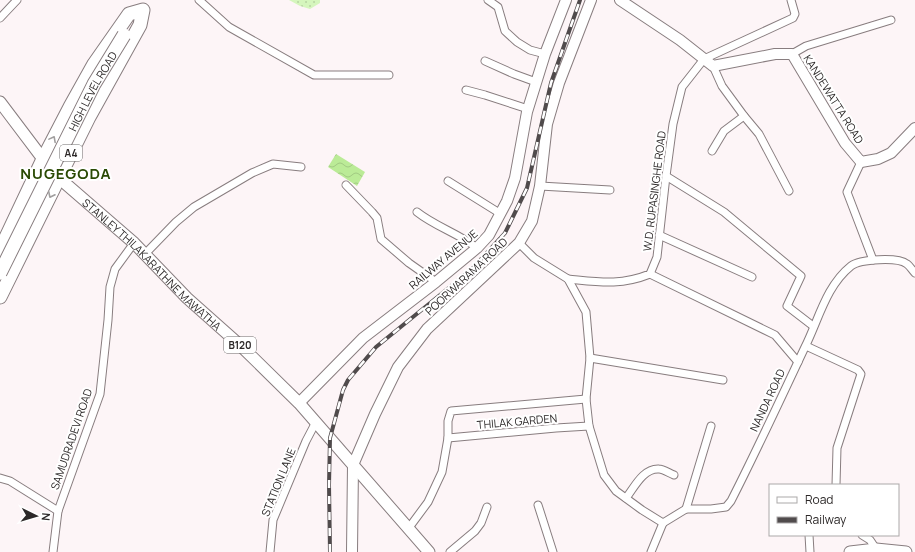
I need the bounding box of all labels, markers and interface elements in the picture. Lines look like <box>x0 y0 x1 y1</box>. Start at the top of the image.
street label: HIGH LEVEL ROAD <box>64 48 120 133</box>
street label: KANDEWATTA ROAD <box>801 52 867 146</box>
street label: W.D. RUPASINGHE ROAD <box>639 130 669 252</box>
one-way arrow <box>48 136 56 143</box>
road number: A4 <box>60 145 82 161</box>
district label: NUGEGODA <box>20 163 112 184</box>
one-way arrow <box>48 191 56 199</box>
street label: STANLEY THILAKARATHNE MAWATHA <box>80 194 225 333</box>
street label: RAILWAY AVENUE <box>405 226 481 292</box>
street label: POORWARAMA ROAD <box>422 234 510 318</box>
road number: B120 <box>224 337 256 353</box>
street label: NANDA ROAD <box>746 366 788 434</box>
street label: SAMUDRADEVI ROAD <box>47 386 95 492</box>
street label: THILAK GARDEN <box>476 410 558 432</box>
street label: STATION LANE <box>257 446 299 518</box>
legend <box>769 484 899 536</box>
text: Road <box>805 491 833 508</box>
north arrow <box>16 496 56 536</box>
text: Railway <box>805 511 847 528</box>
text: N <box>39 512 54 522</box>

